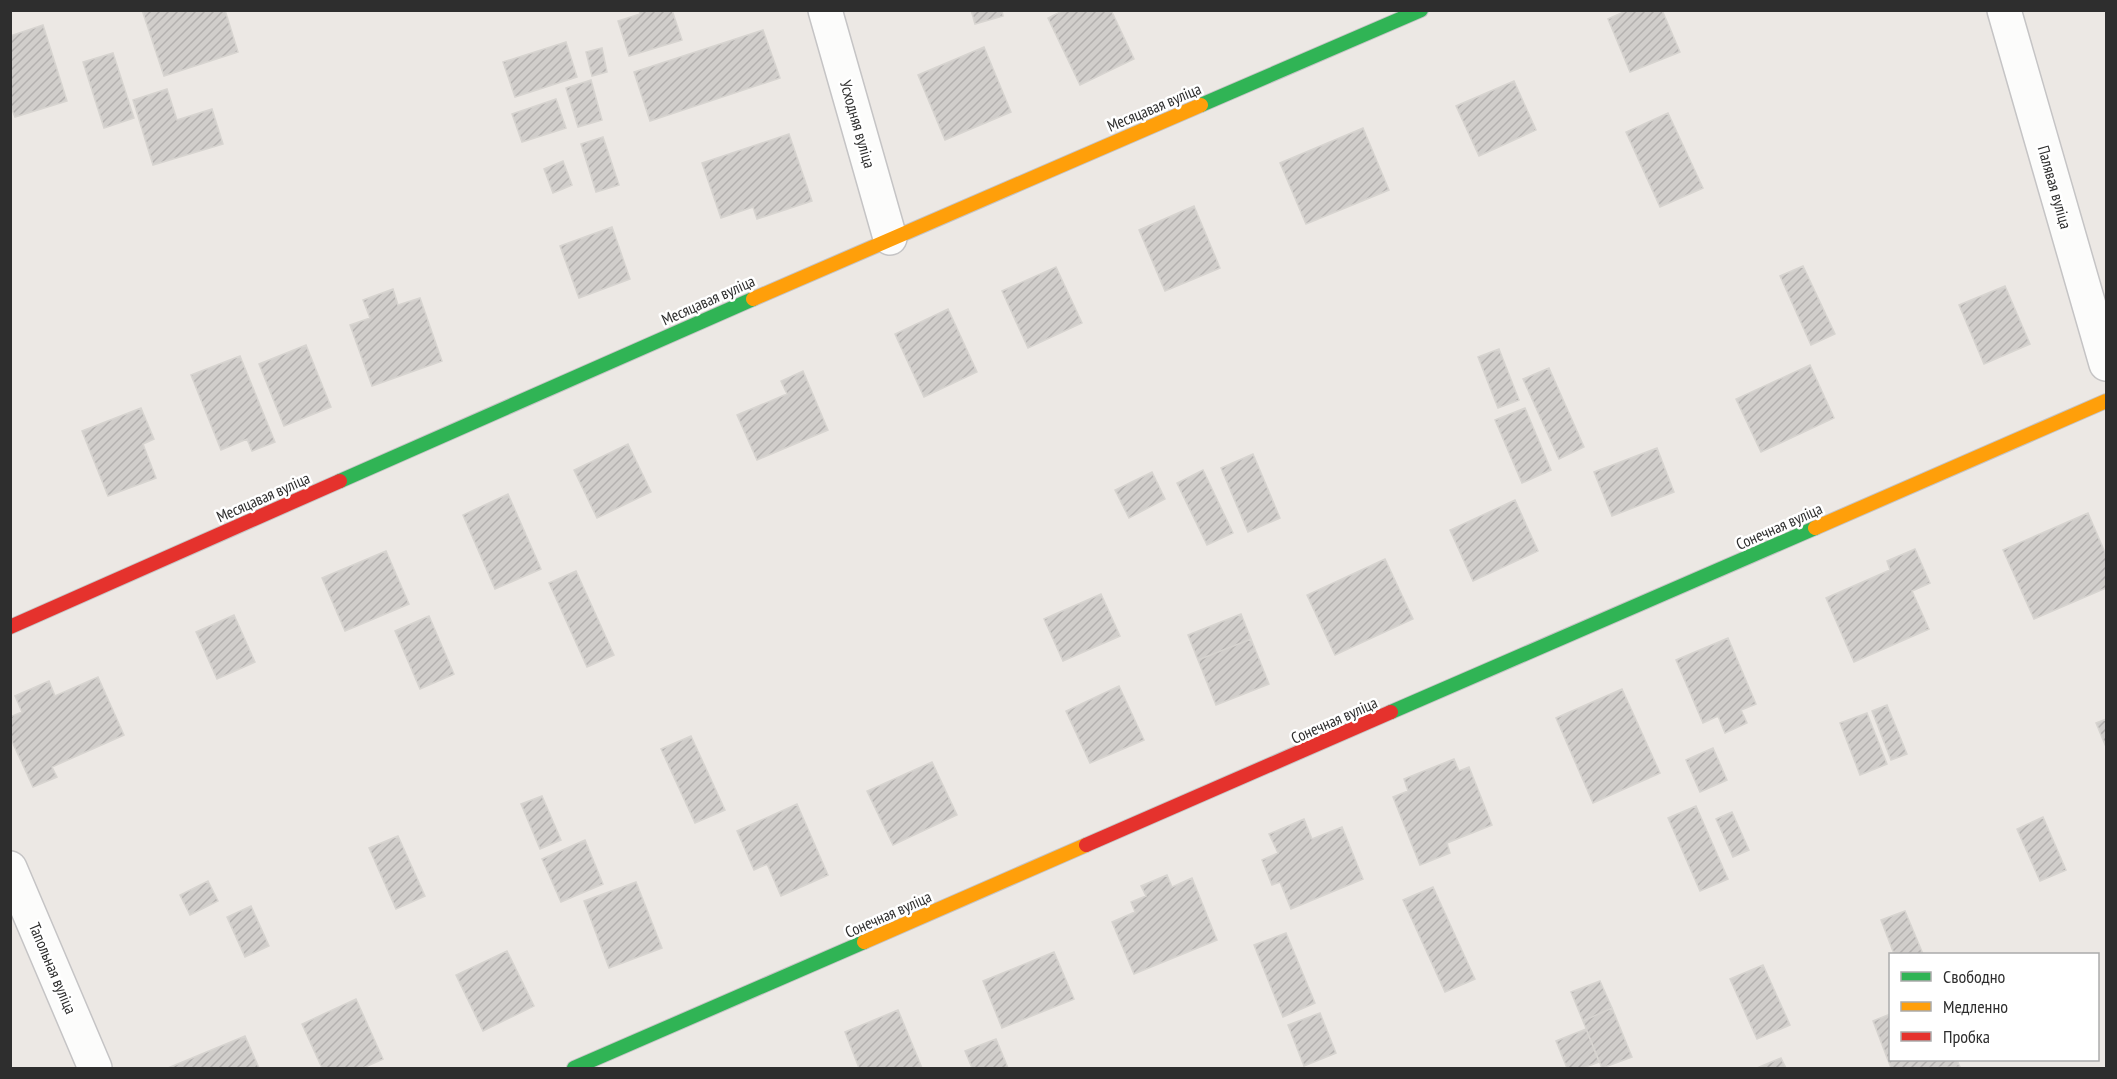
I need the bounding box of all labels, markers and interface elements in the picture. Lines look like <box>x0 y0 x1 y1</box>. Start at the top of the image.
street label: Усходняя вуліца <box>836 78 880 170</box>
street label: Месяцавая вуліца <box>1104 78 1204 136</box>
street label: Палявая вуліца <box>2034 143 2076 231</box>
street label: Месяцавая вуліца <box>658 270 758 330</box>
street label: Месяцавая вуліца <box>213 467 313 527</box>
street label: Сонечная вуліца <box>1733 498 1825 554</box>
street label: Сонечная вуліца <box>1288 692 1380 748</box>
street label: Сонечная вуліца <box>842 886 934 942</box>
street label: Тапольная вуліца <box>25 919 81 1017</box>
legend <box>1889 953 2099 1061</box>
text: Свободно <box>1943 965 2006 988</box>
text: Медленно <box>1943 995 2008 1018</box>
text: Пробка <box>1943 1025 1990 1048</box>

